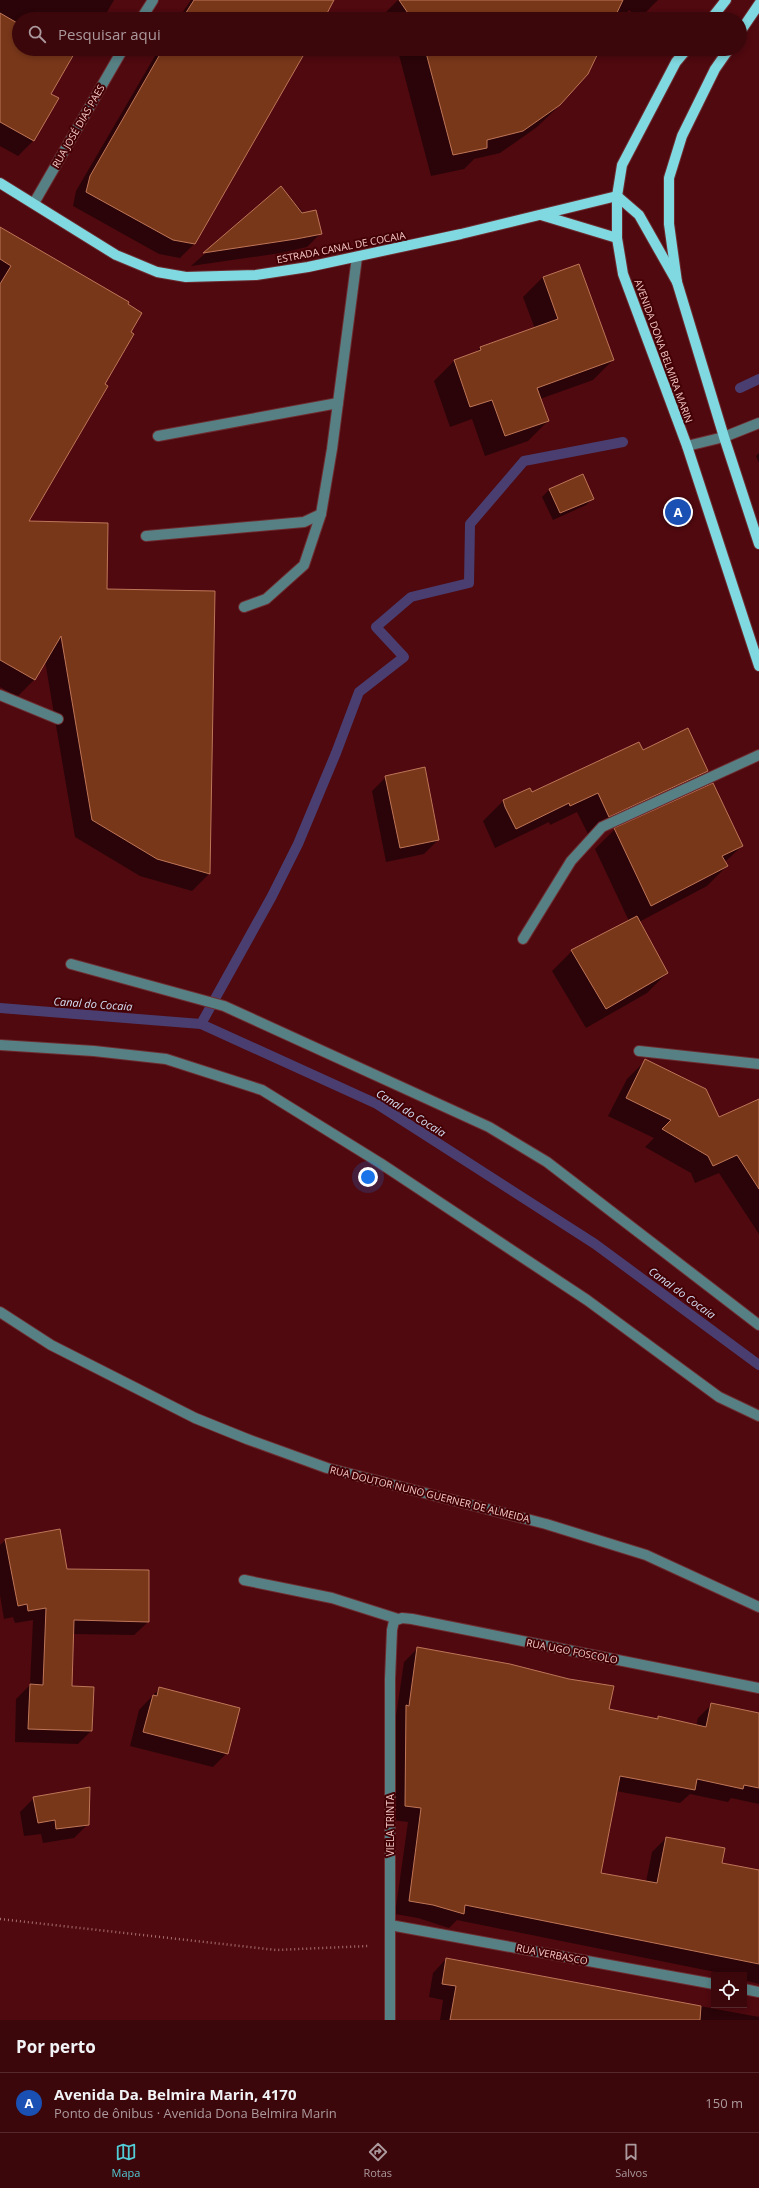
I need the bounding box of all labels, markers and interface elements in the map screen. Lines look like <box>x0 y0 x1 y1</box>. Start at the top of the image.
search box <box>12 12 747 56</box>
icon: search <box>26 23 48 45</box>
text: Pesquisar aqui <box>58 24 161 44</box>
street label: RUA JOSÉ DIAS PAES <box>48 82 108 170</box>
street label: ESTRADA CANAL DE COCAIA <box>275 228 407 266</box>
street label: AVENIDA DONA BELMIRA MARIN <box>631 277 697 425</box>
pin: A <box>665 497 691 527</box>
water label: Canal do Cocaia <box>53 993 133 1014</box>
water label: Canal do Cocaia <box>374 1085 449 1140</box>
your location <box>358 1167 378 1187</box>
water label: Canal do Cocaia <box>646 1263 719 1322</box>
street label: RUA DOUTOR NUNO GUERNER DE ALMEIDA <box>329 1462 532 1526</box>
street label: RUA UGO FOSCOLO <box>525 1635 619 1667</box>
street label: VIELA TRINTA <box>383 1793 397 1856</box>
street label: RUA VERBASCO <box>515 1940 589 1968</box>
map controls <box>711 1972 747 2008</box>
button: locate <box>711 1972 747 2008</box>
text: Por perto <box>16 2035 96 2058</box>
text: Avenida Da. Belmira Marin, 4170 <box>54 2084 297 2104</box>
text: A <box>25 2094 33 2112</box>
text: 150 m <box>705 2094 743 2112</box>
text: Ponto de ônibus · Avenida Dona Belmira Marin <box>54 2104 337 2122</box>
tab: Mapa <box>112 2141 140 2180</box>
tab: Rotas <box>363 2141 392 2180</box>
tab: Salvos <box>615 2141 647 2180</box>

